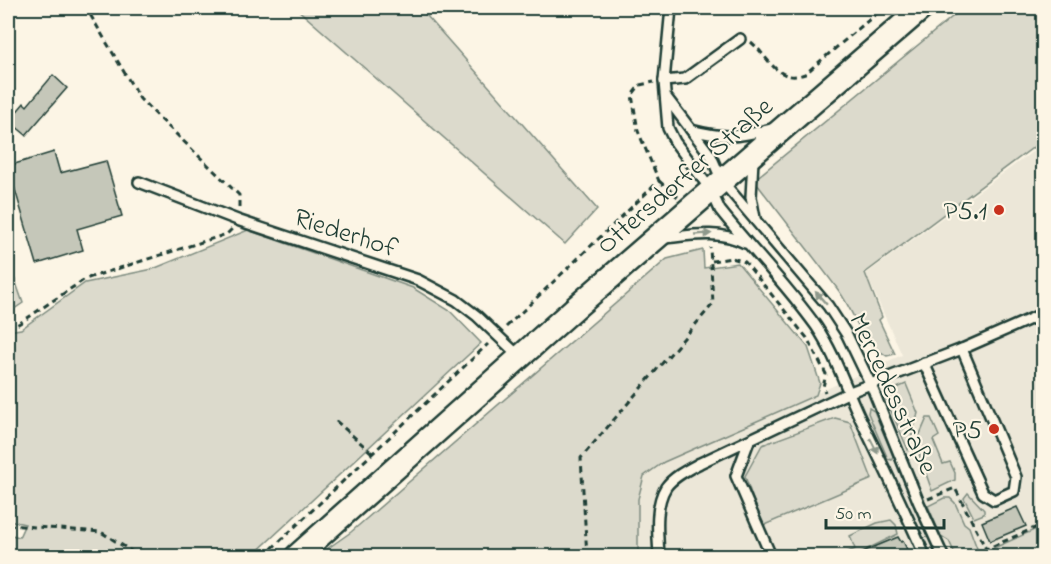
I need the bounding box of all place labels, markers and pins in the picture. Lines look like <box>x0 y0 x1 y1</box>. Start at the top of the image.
place label: P5.1 <box>943 193 987 232</box>
marker: P5.1 <box>992 203 1006 217</box>
place label: P5 <box>953 412 982 451</box>
marker: P5 <box>987 422 1001 436</box>

